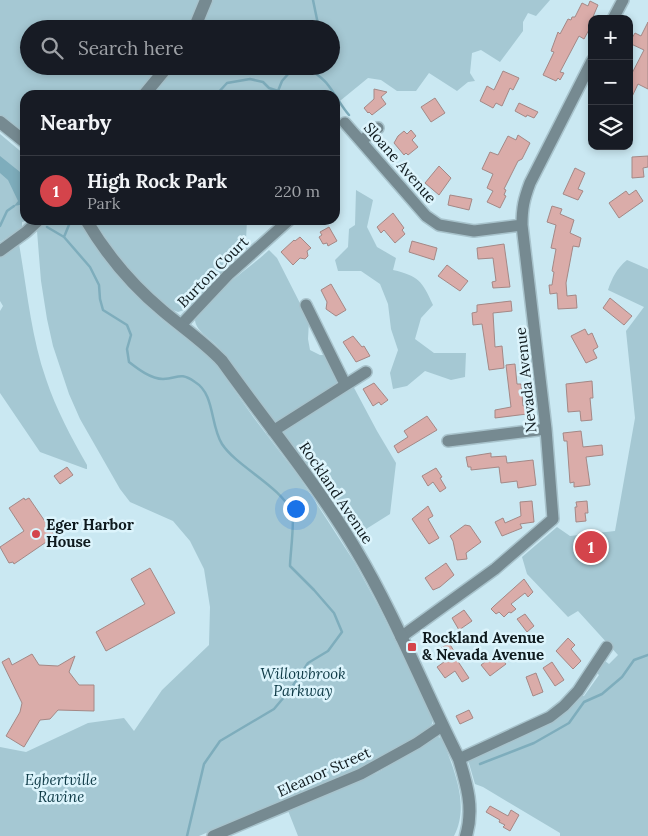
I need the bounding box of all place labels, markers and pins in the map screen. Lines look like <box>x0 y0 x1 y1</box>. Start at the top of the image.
place label: Eger Harbor House <box>46 515 135 551</box>
marker: Eger Harbor House <box>30 528 42 540</box>
pin: 1 <box>575 528 607 566</box>
place label: Rockland Avenue & Nevada Avenue <box>422 628 544 664</box>
marker: Rockland Avenue & Nevada Avenue <box>406 641 418 653</box>

